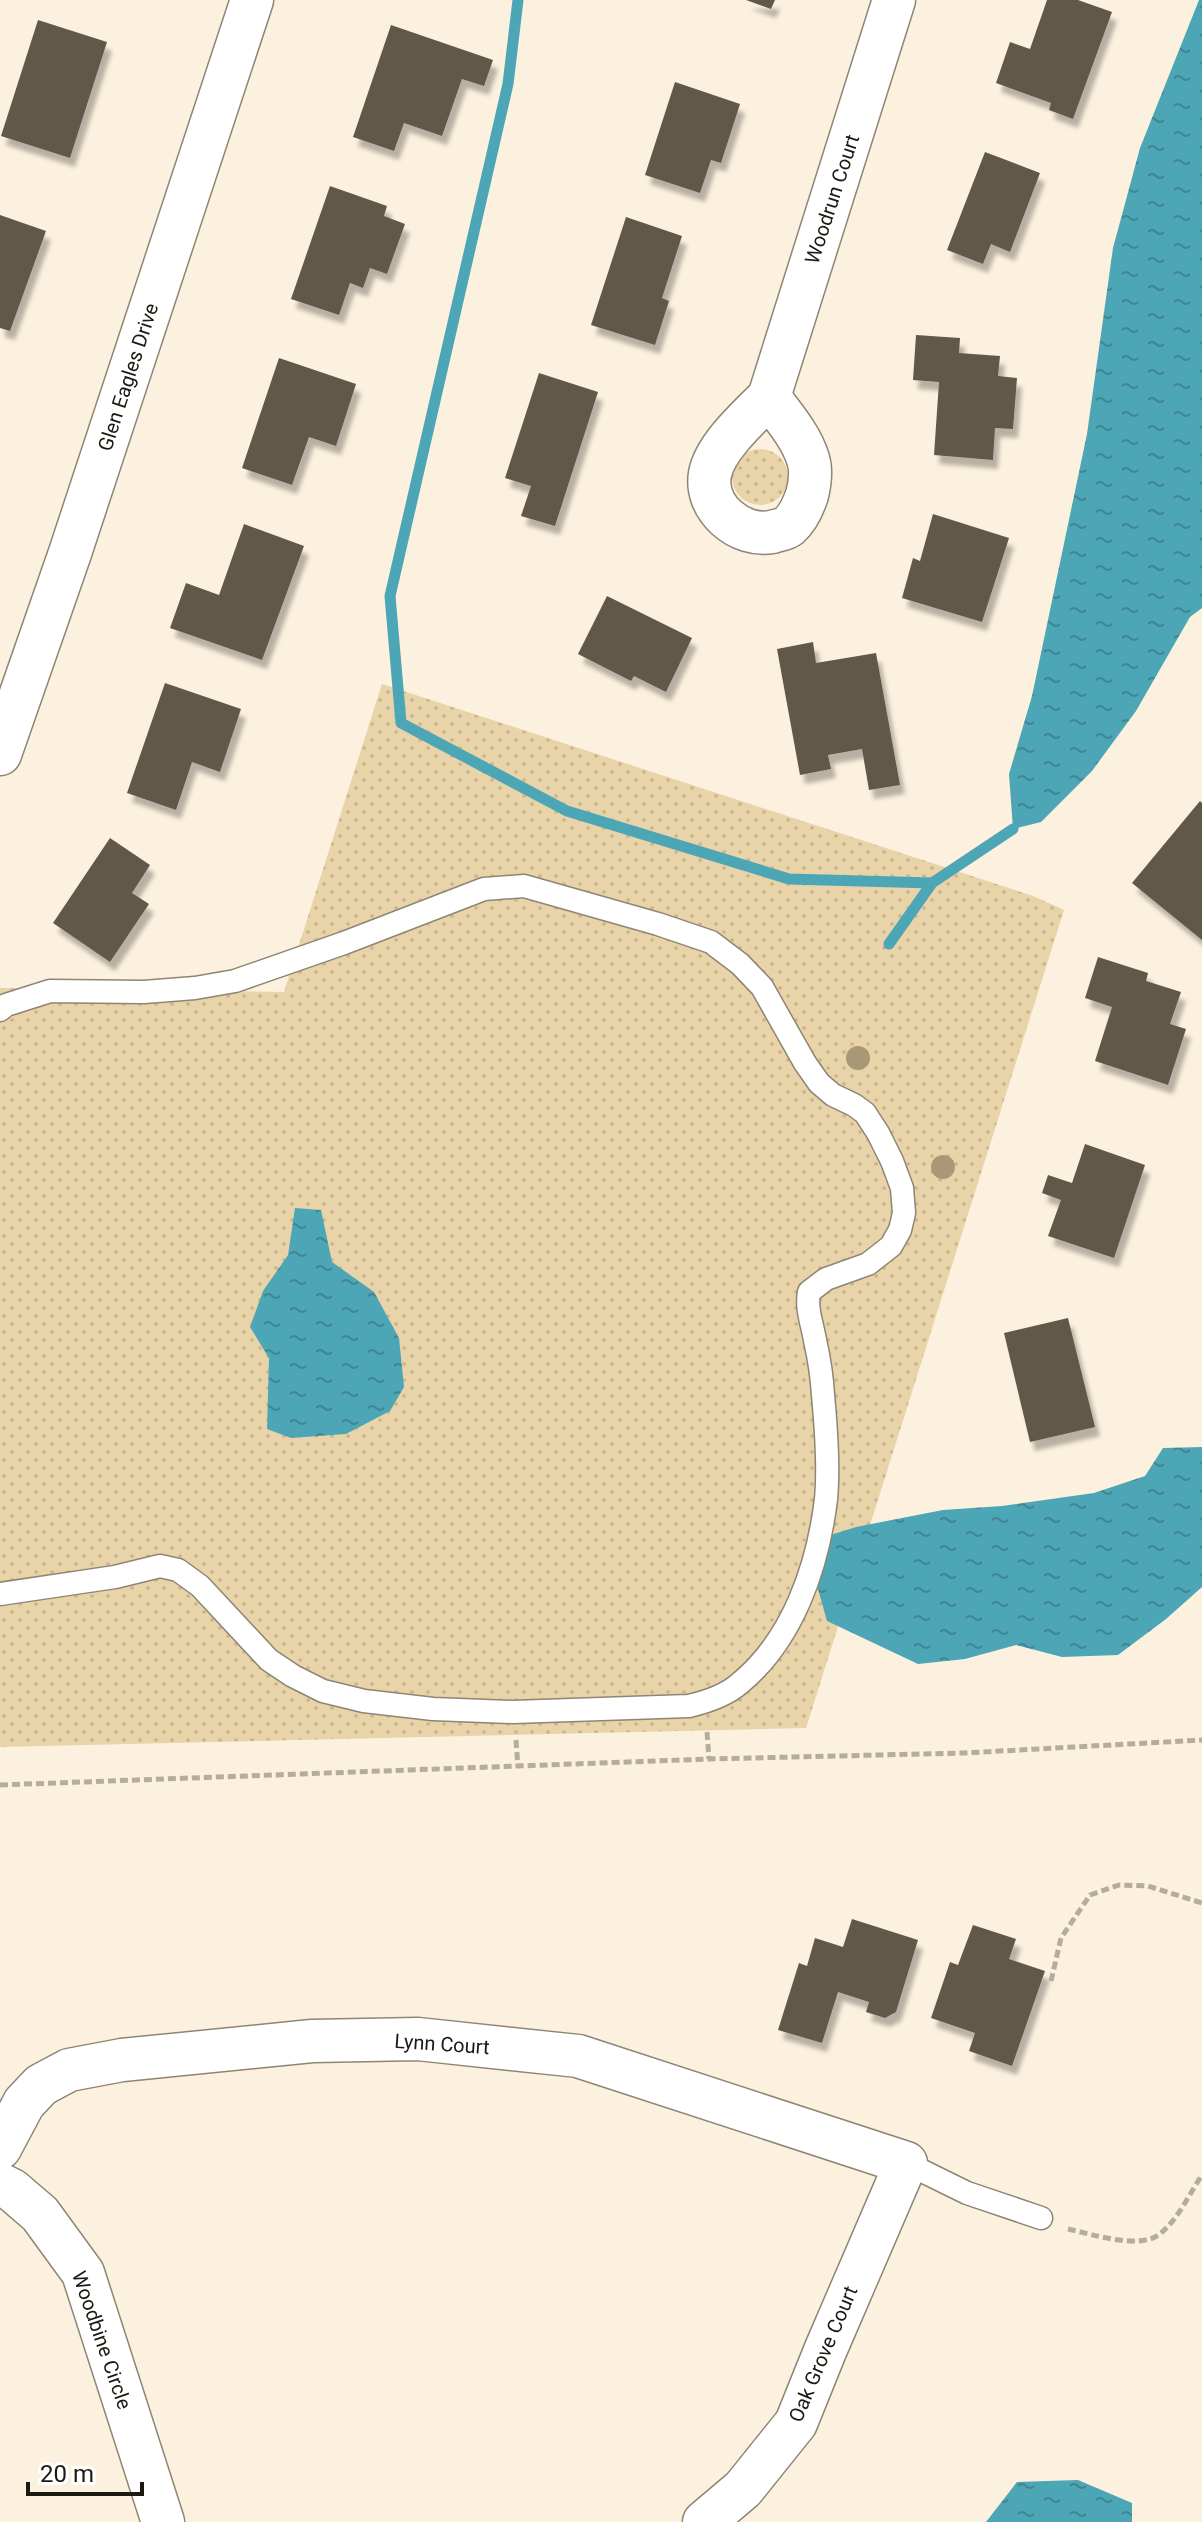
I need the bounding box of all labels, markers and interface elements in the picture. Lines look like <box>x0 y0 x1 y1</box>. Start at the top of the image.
street label: Woodrun Court <box>800 131 864 267</box>
street label: Glen Eagles Drive <box>93 300 163 454</box>
street label: Lynn Court <box>394 2029 490 2059</box>
street label: Woodbine Circle <box>67 2268 137 2412</box>
street label: Oak Grove Court <box>784 2282 862 2426</box>
scale bar <box>28 2446 142 2496</box>
text: 20 m <box>40 2460 94 2488</box>

